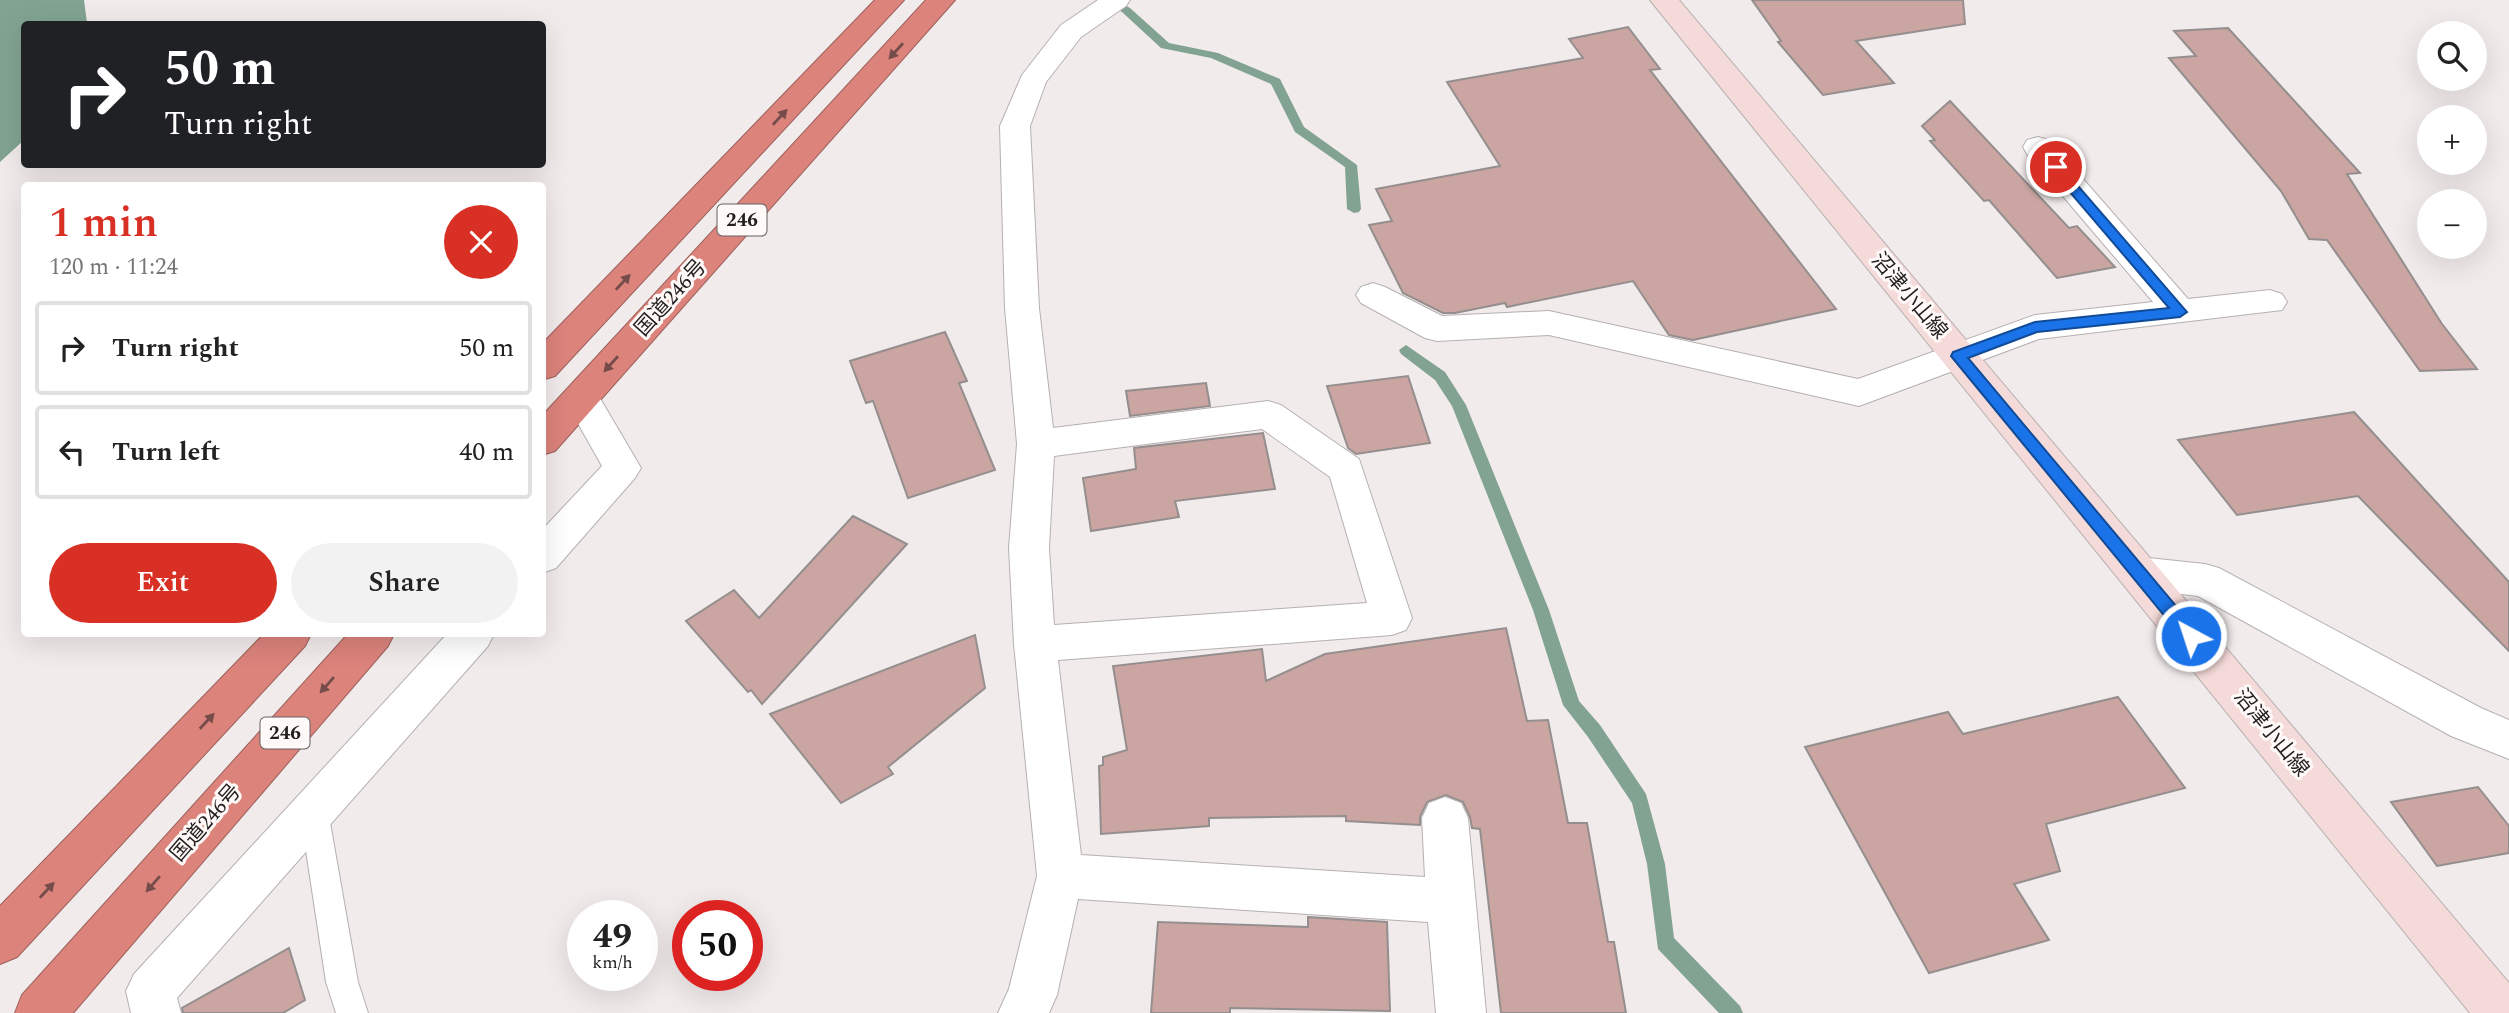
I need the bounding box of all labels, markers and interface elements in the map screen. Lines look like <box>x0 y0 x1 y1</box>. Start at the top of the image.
map controls <box>2417 21 2487 259</box>
button: search <box>2417 21 2487 91</box>
text: 50 m <box>164 32 275 107</box>
one-way arrow <box>888 42 904 59</box>
icon: right <box>49 49 140 140</box>
text: Turn right <box>164 100 312 149</box>
button: + <box>2417 105 2487 175</box>
one-way arrow <box>771 108 788 125</box>
pin <box>2026 137 2086 197</box>
icon: arrive <box>2037 148 2075 186</box>
button: − <box>2417 189 2487 259</box>
text: 1 min <box>49 192 158 255</box>
road number: 246 <box>718 204 766 235</box>
button: close <box>444 205 518 279</box>
street label: 沼津小山線 <box>1863 245 1955 347</box>
text: 120 m · 11:24 <box>49 250 178 285</box>
street label: 国道246号 <box>627 252 715 344</box>
one-way arrow <box>615 274 631 291</box>
text: Turn right <box>112 328 239 368</box>
text: 50 m <box>459 328 514 368</box>
icon: right <box>53 329 91 367</box>
one-way arrow <box>603 355 619 373</box>
text: Turn left <box>112 432 220 472</box>
text: 40 m <box>459 432 514 472</box>
icon: left <box>53 433 91 471</box>
button: Exit <box>49 543 277 623</box>
button: Share <box>291 543 518 623</box>
position arrow <box>2154 599 2228 673</box>
one-way arrow <box>320 676 335 693</box>
street label: 沼津小山線 <box>2226 682 2316 784</box>
one-way arrow <box>198 713 214 730</box>
road number: 246 <box>260 718 310 748</box>
street label: 国道246号 <box>163 777 249 869</box>
one-way arrow <box>146 875 161 892</box>
one-way arrow <box>38 882 55 899</box>
speed limit sign: 50 <box>672 900 763 991</box>
text: 49 <box>593 910 632 963</box>
text: km/h <box>592 949 633 976</box>

